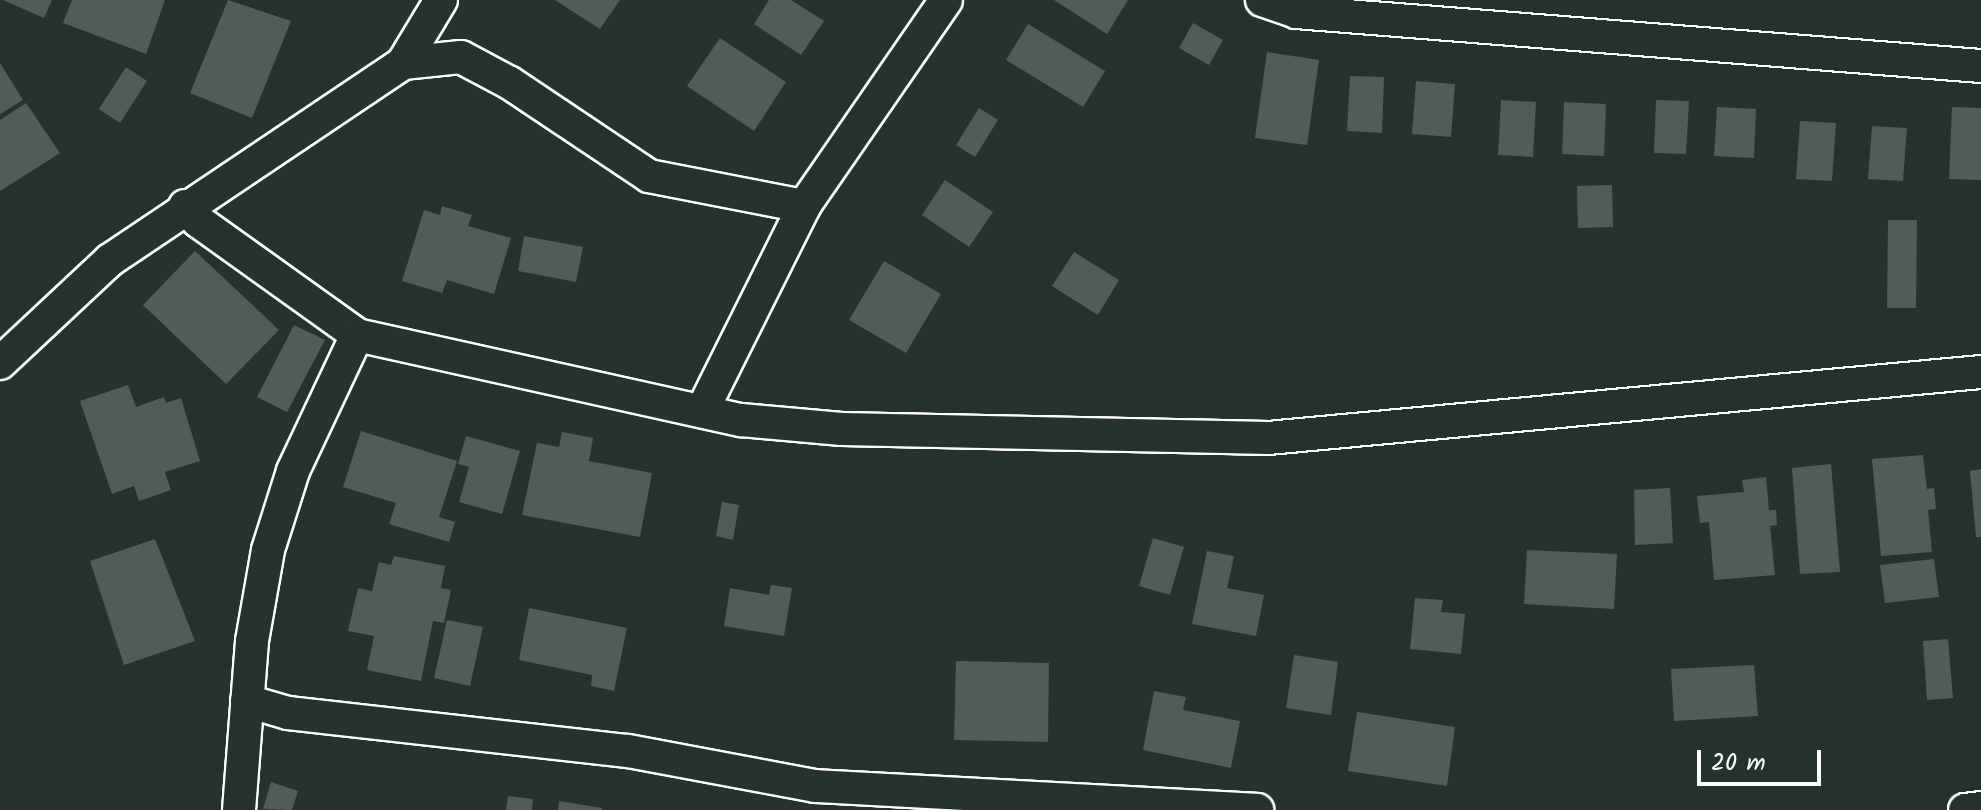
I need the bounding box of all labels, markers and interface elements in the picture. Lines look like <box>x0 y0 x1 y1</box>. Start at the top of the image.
scale bar <box>1701 734 1825 784</box>
text: 20 m <box>1711 744 1766 783</box>

